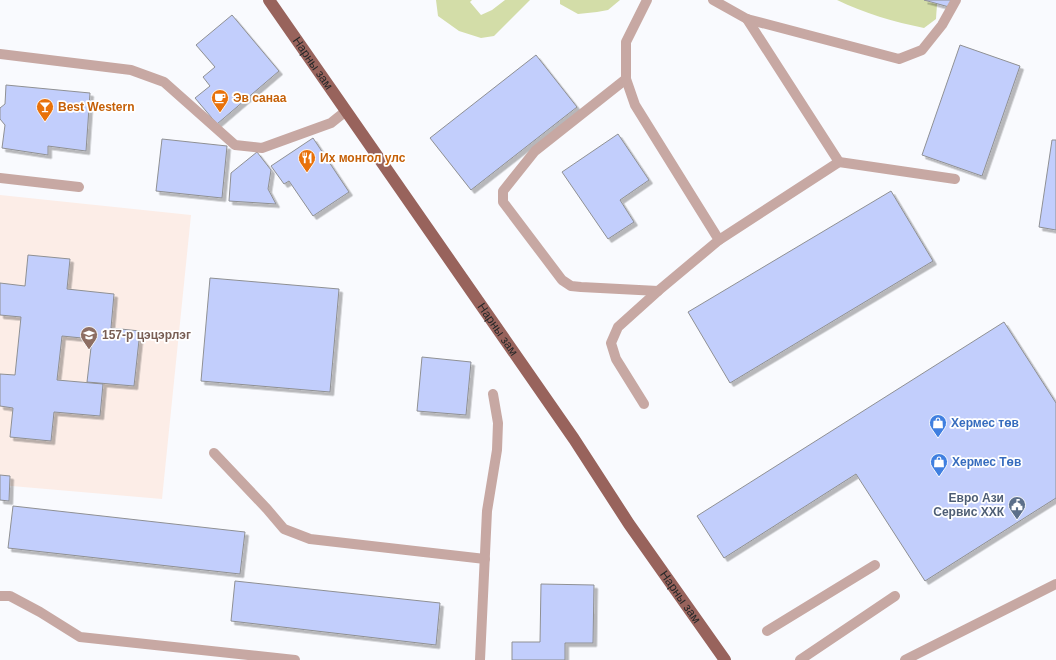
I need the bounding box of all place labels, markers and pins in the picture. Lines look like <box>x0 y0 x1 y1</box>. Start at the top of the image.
cafe icon: Эв санаа <box>210 88 230 113</box>
place label: Эв санаа <box>233 91 287 105</box>
bar icon: Best Western <box>35 97 55 122</box>
place label: Best Western <box>58 100 134 114</box>
restaurant icon: Их монгол улс <box>297 148 317 173</box>
place label: Их монгол улс <box>320 151 406 165</box>
school or university icon: 157-р цэцэрлэг <box>79 325 99 350</box>
place label: 157-р цэцэрлэг <box>102 328 191 342</box>
shop icon: Хермес төв <box>928 413 948 438</box>
place label: Хермес төв <box>951 416 1019 430</box>
shop icon: Хермес Төв <box>929 452 949 477</box>
place label: Хермес Төв <box>952 455 1021 469</box>
place label: Евро Ази Сервис ХХК <box>933 491 1005 519</box>
public building icon: Евро Ази Сервис ХХК <box>1007 495 1027 520</box>

